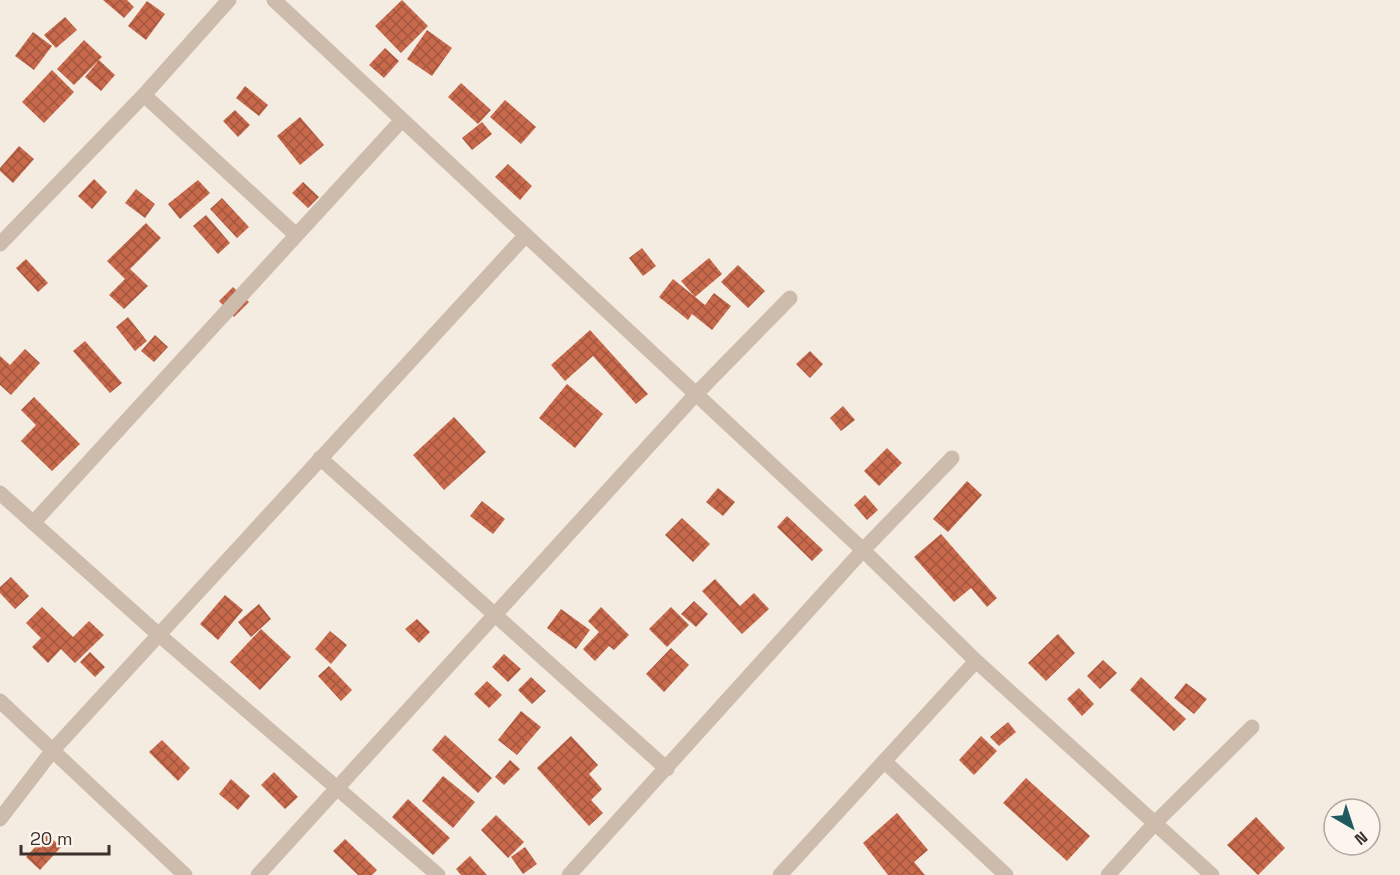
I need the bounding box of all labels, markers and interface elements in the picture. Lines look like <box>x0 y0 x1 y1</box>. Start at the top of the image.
north arrow <box>1322 797 1382 857</box>
scale bar <box>21 818 110 856</box>
text: 20 m <box>30 827 73 850</box>
text: N <box>1350 827 1372 850</box>

